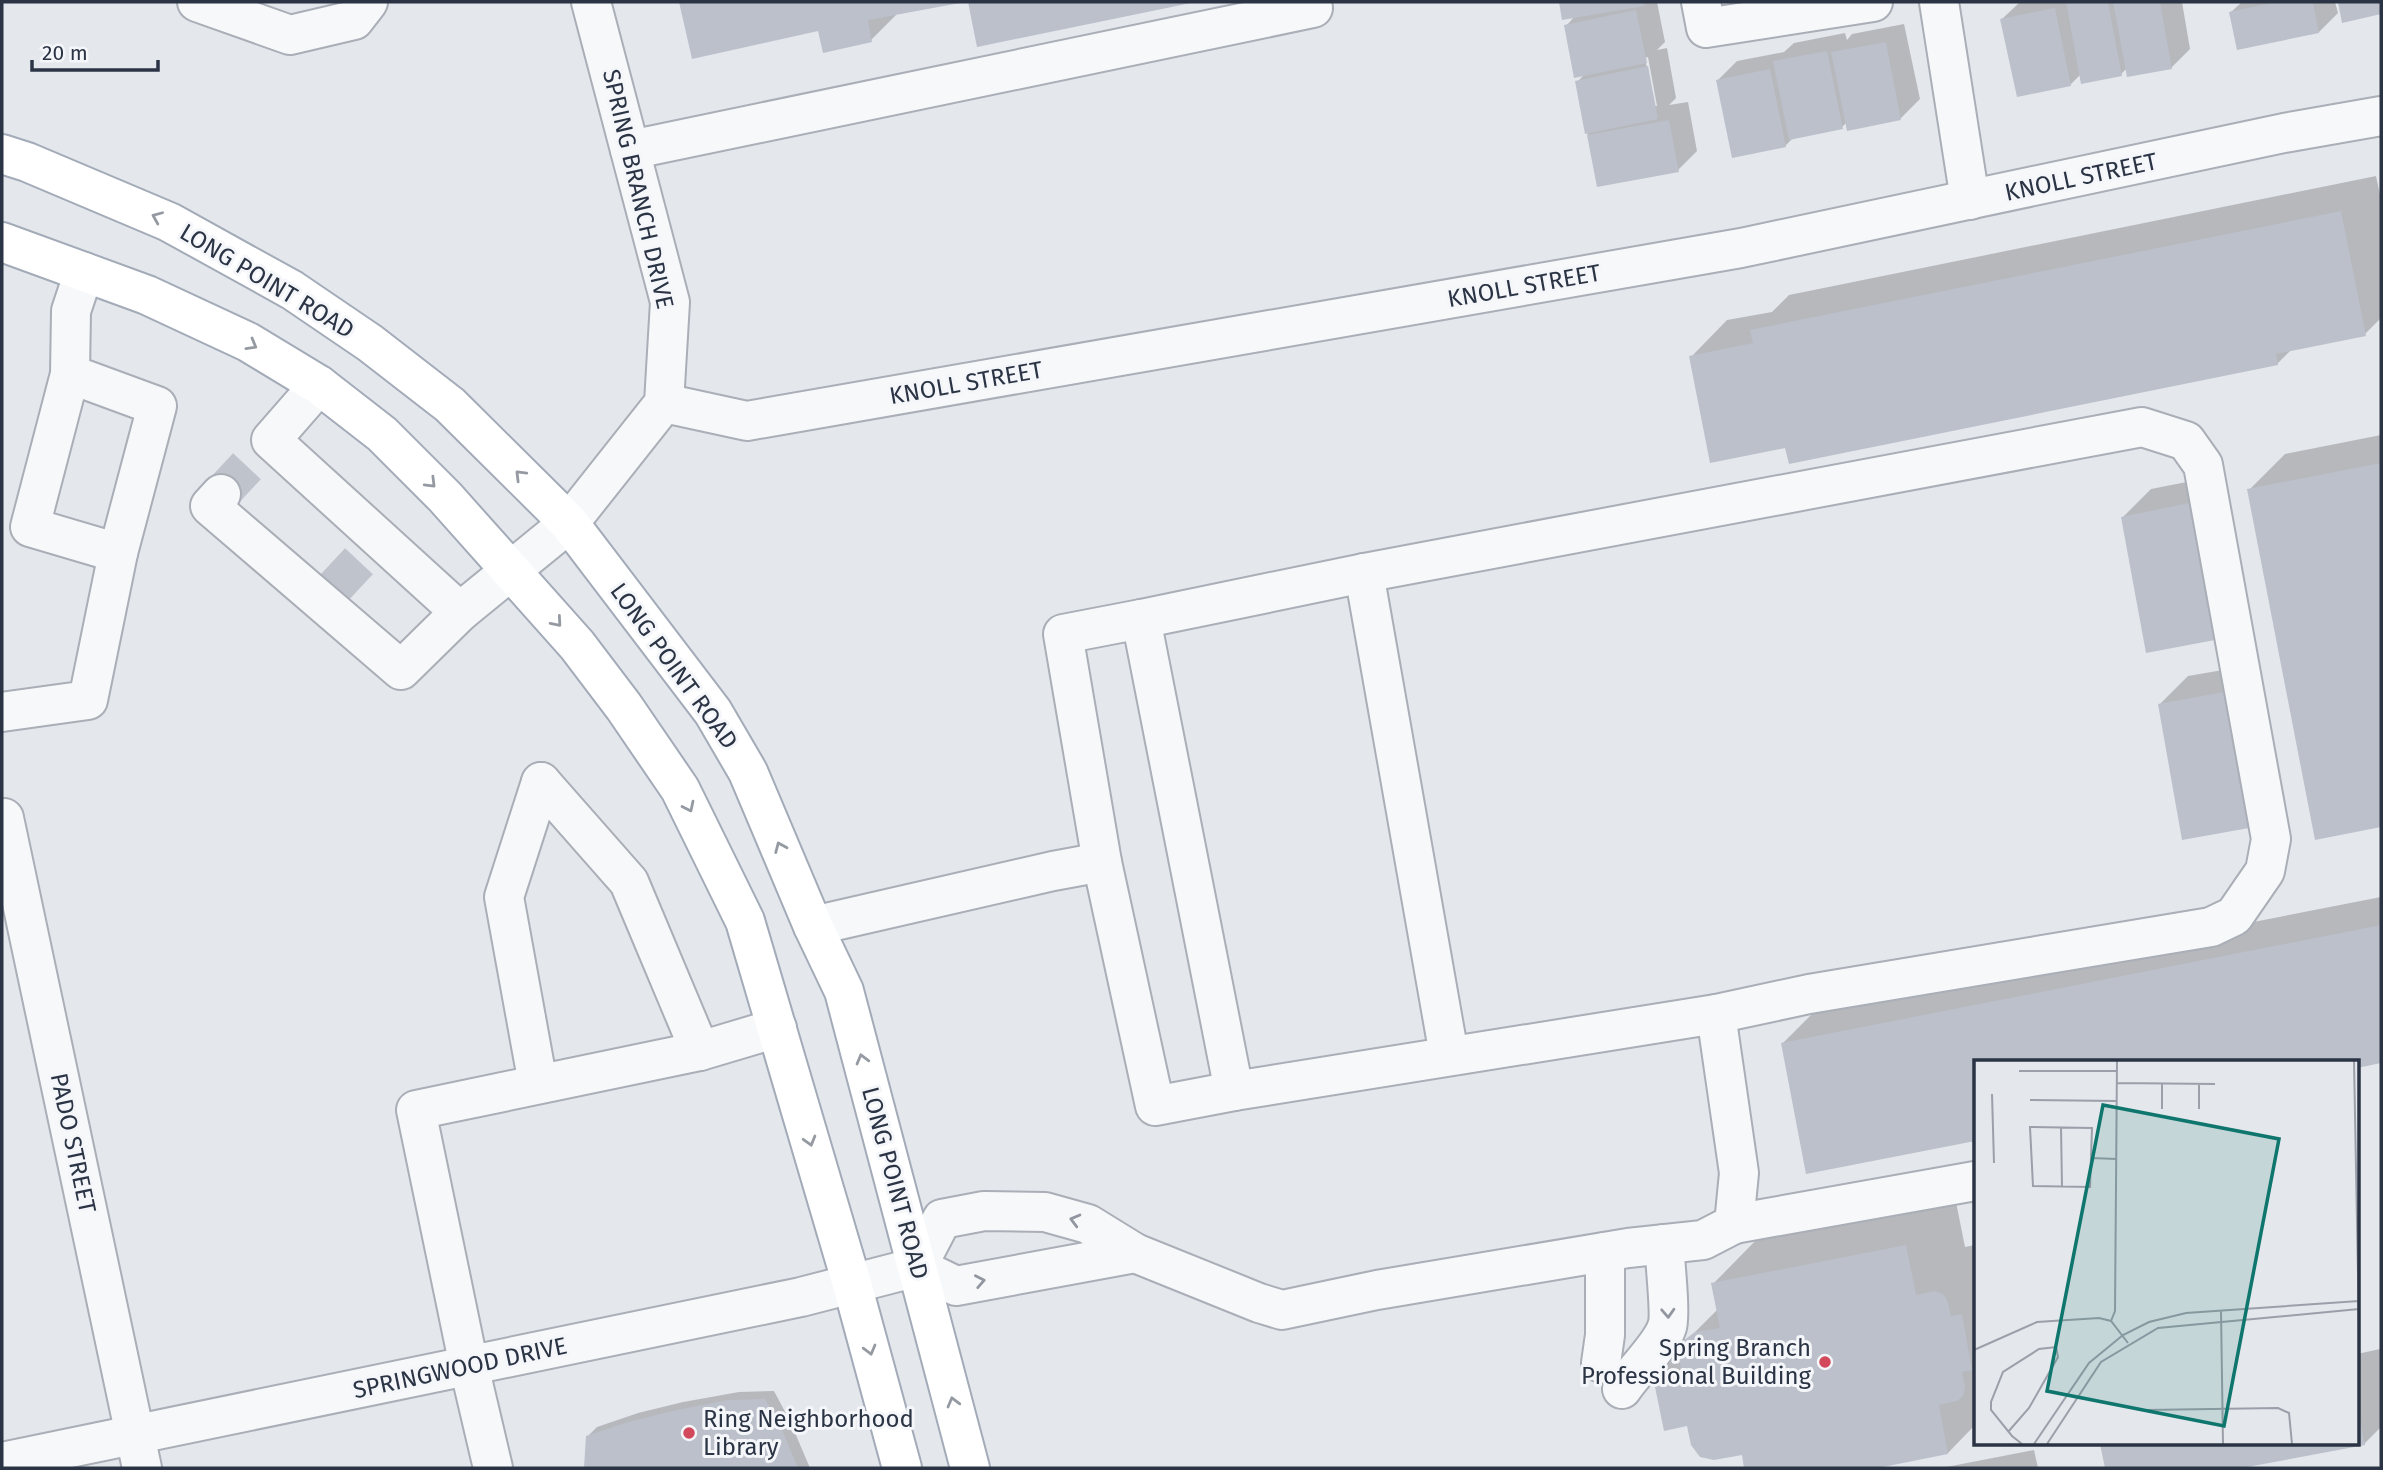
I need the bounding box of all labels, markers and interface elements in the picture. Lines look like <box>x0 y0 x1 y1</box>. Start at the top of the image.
scale bar <box>32 28 158 72</box>
text: 20 m <box>42 40 88 66</box>
street label: SPRING BRANCH DRIVE <box>597 66 679 312</box>
street label: KNOLL STREET <box>2002 147 2160 207</box>
one-way arrow <box>152 211 164 225</box>
street label: LONG POINT ROAD <box>175 218 359 344</box>
street label: KNOLL STREET <box>1445 259 1603 313</box>
one-way arrow <box>245 337 258 350</box>
street label: KNOLL STREET <box>887 356 1045 410</box>
one-way arrow <box>516 470 529 483</box>
one-way arrow <box>423 475 436 488</box>
street label: LONG POINT ROAD <box>604 578 744 754</box>
one-way arrow <box>549 614 561 627</box>
one-way arrow <box>680 800 694 812</box>
one-way arrow <box>774 842 788 854</box>
one-way arrow <box>856 1053 870 1065</box>
inset map <box>1974 1060 2358 1446</box>
street label: PADO STREET <box>45 1071 102 1216</box>
street label: LONG POINT ROAD <box>856 1084 934 1282</box>
one-way arrow <box>802 1135 817 1147</box>
one-way arrow <box>1069 1214 1081 1229</box>
one-way arrow <box>974 1275 986 1290</box>
one-way arrow <box>1660 1307 1675 1318</box>
street label: SPRINGWOOD DRIVE <box>350 1332 570 1404</box>
place label: Spring Branch Professional Building <box>1581 1334 1812 1390</box>
one-way arrow <box>862 1344 876 1356</box>
marker: Spring Branch Professional Building <box>1817 1354 1833 1370</box>
one-way arrow <box>947 1396 961 1408</box>
place label: Ring Neighborhood Library <box>703 1405 914 1461</box>
marker: Ring Neighborhood Library <box>681 1425 697 1441</box>

